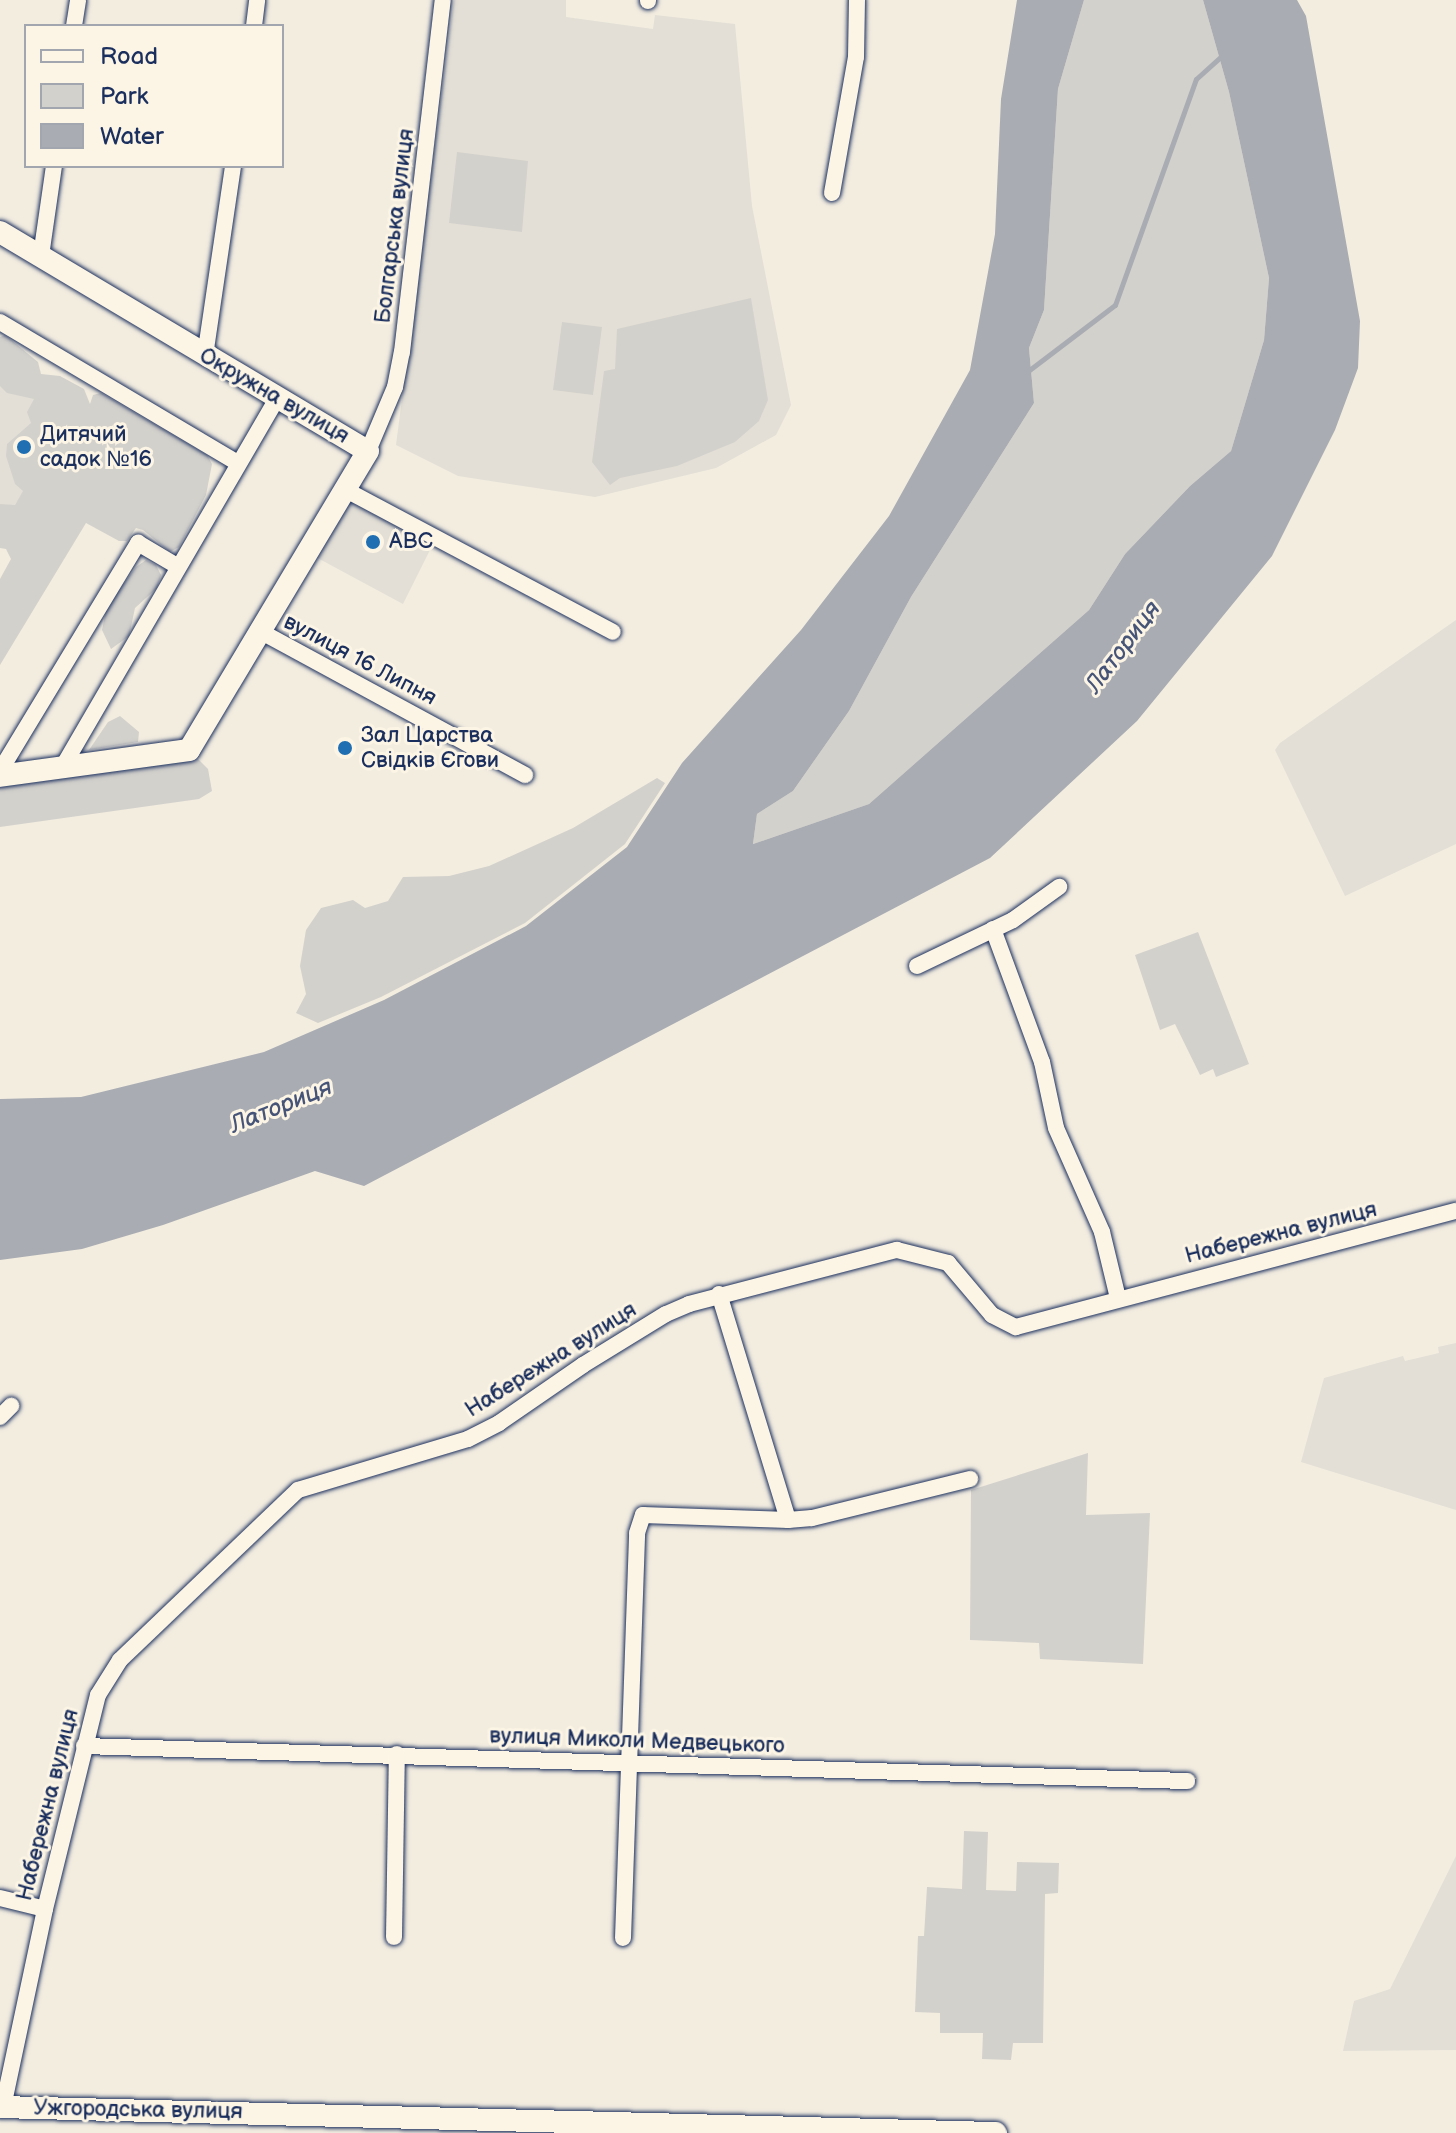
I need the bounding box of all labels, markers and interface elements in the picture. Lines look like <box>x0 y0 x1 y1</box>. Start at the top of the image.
legend <box>24 24 284 168</box>
text: Road <box>100 42 158 71</box>
text: Park <box>100 82 148 111</box>
text: Water <box>100 122 164 151</box>
street label: Болгарська вулиця <box>370 127 420 325</box>
street label: Окружна вулиця <box>194 342 354 450</box>
place label: Дитячий садок №16 <box>40 421 152 472</box>
marker: Дитячий садок №16 <box>15 438 33 456</box>
place label: ABC <box>389 529 433 555</box>
marker: ABC <box>364 533 382 551</box>
water label: Латориця <box>1079 595 1167 699</box>
street label: вулиця 16 Липня <box>279 609 441 711</box>
place label: Зал Царства Свідків Єгови <box>361 722 499 774</box>
marker: Зал Царства Свідків Єгови <box>336 739 354 757</box>
water label: Латориця <box>226 1073 336 1139</box>
street label: Набережна вулиця <box>1182 1196 1380 1270</box>
street label: Набережна вулиця <box>461 1297 641 1423</box>
street label: Набережна вулиця <box>11 1706 85 1904</box>
street label: вулиця Миколи Медвецького <box>489 1723 785 1759</box>
street label: Ужгородська вулиця <box>33 2095 243 2125</box>

